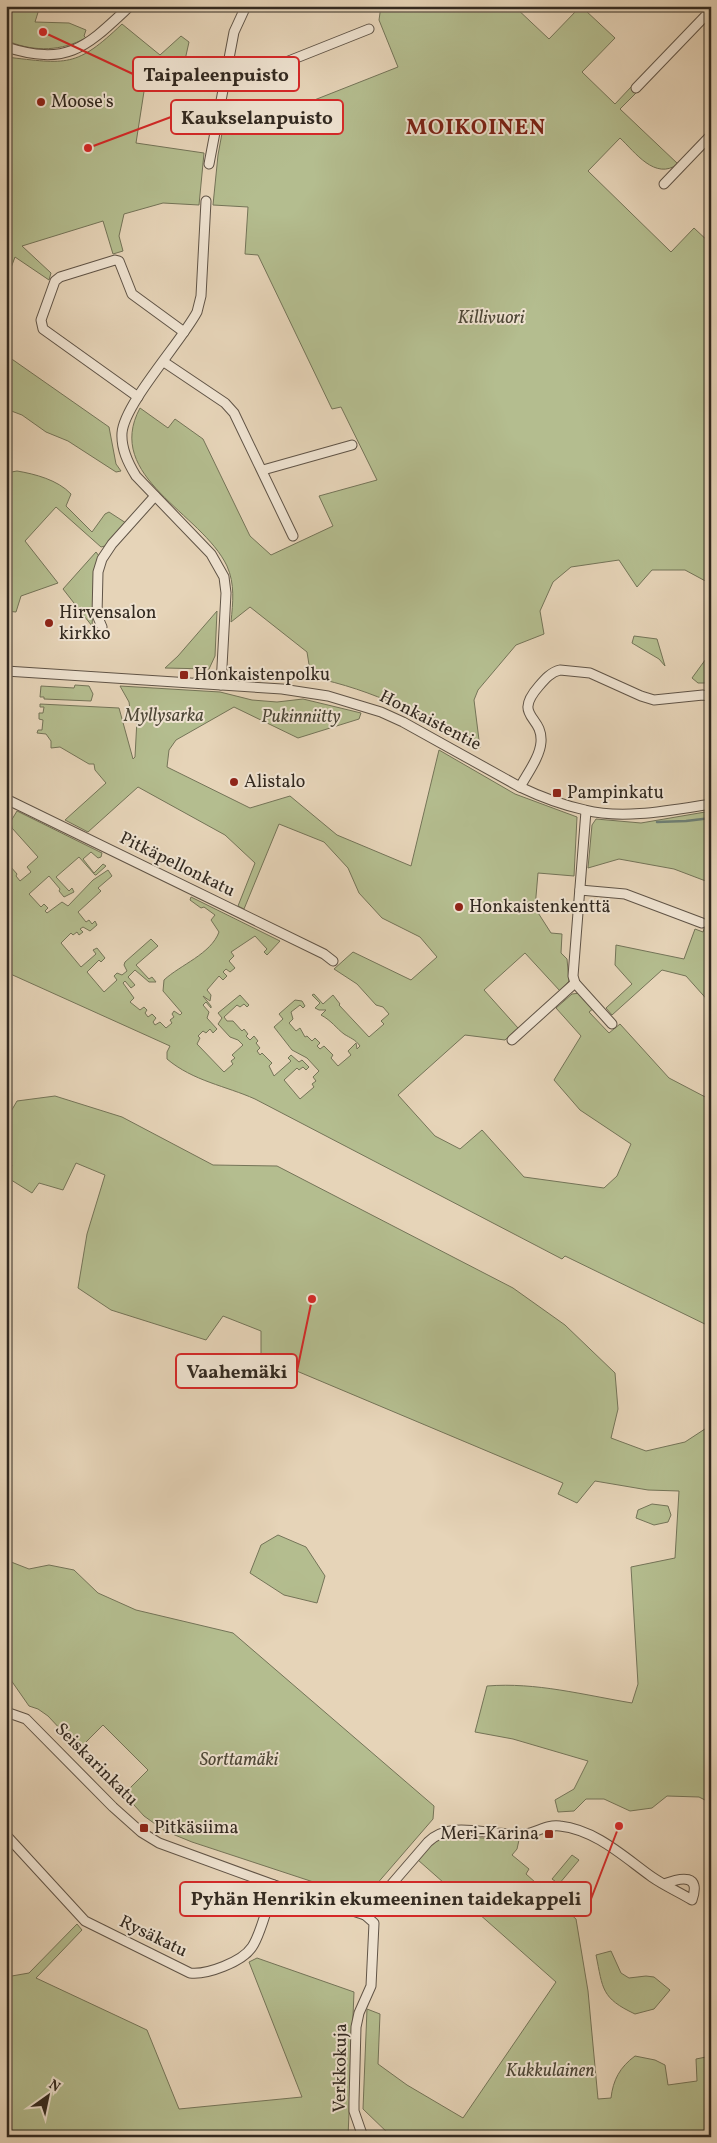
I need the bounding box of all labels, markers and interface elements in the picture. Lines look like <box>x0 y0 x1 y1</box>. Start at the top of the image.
callout: Taipaleenpuisto <box>133 57 299 91</box>
text: Taipaleenpuisto <box>143 63 289 89</box>
place label: Moose's <box>51 90 114 115</box>
marker: Moose's <box>35 96 47 108</box>
callout: Kaukselanpuisto <box>171 100 343 134</box>
text: Kaukselanpuisto <box>181 106 333 132</box>
district label: MOIKOINEN <box>406 113 546 144</box>
park label: Killivuori <box>457 306 525 331</box>
place label: Hirvensalon kirkko <box>59 601 157 647</box>
marker: Hirvensalon kirkko <box>43 617 55 629</box>
place label: Honkaistenpolku <box>194 663 330 688</box>
marker: Honkaistenpolku <box>178 669 190 681</box>
street label: Honkaistentie <box>375 685 485 757</box>
park label: Myllysarka <box>123 704 204 729</box>
park label: Pukinniitty <box>261 705 341 730</box>
place label: Alistalo <box>244 770 305 795</box>
marker: Alistalo <box>228 776 240 788</box>
place label: Pampinkatu <box>567 781 664 806</box>
marker: Pampinkatu <box>551 787 563 799</box>
street label: Pitkäpellonkatu <box>115 826 239 904</box>
place label: Honkaistenkenttä <box>469 895 610 920</box>
marker: Honkaistenkenttä <box>453 901 465 913</box>
callout: Vaahemäki <box>176 1354 297 1388</box>
text: Vaahemäki <box>187 1360 288 1386</box>
street label: Seiskarinkatu <box>49 1718 143 1812</box>
park label: Sorttamäki <box>200 1748 279 1773</box>
place label: Pitkäsiima <box>154 1816 238 1841</box>
marker: Pitkäsiima <box>138 1822 150 1834</box>
place label: Meri-Karina <box>440 1822 539 1847</box>
marker: Meri-Karina <box>543 1828 555 1840</box>
callout: Pyhän Henrikin ekumeeninen taidekappeli <box>180 1882 591 1916</box>
text: Pyhän Henrikin ekumeeninen taidekappeli <box>191 1887 582 1913</box>
street label: Rysäkatu <box>115 1910 191 1964</box>
street label: Verkkokuja <box>328 2023 354 2113</box>
park label: Kukkulainen <box>505 2059 595 2084</box>
north arrow <box>22 2070 72 2120</box>
text: N <box>45 2076 64 2097</box>

